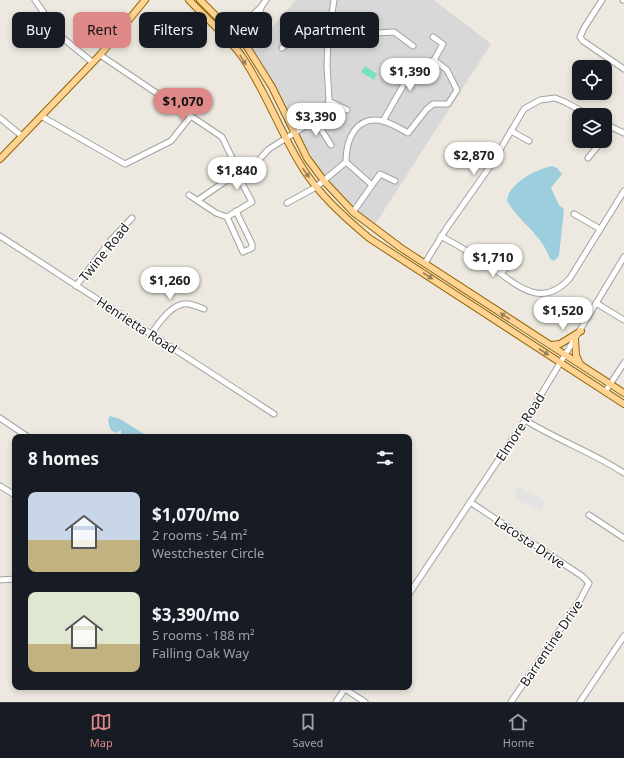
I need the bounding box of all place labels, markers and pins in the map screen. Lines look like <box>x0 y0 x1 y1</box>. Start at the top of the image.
pin: $1,390 <box>377 58 443 92</box>
pin: $1,070 <box>150 88 216 122</box>
pin: $3,390 <box>283 103 349 137</box>
pin: $2,870 <box>441 142 507 176</box>
pin: $1,840 <box>204 157 270 191</box>
pin: $1,710 <box>460 244 526 278</box>
pin: $1,260 <box>137 267 203 301</box>
pin: $1,520 <box>530 297 596 331</box>

